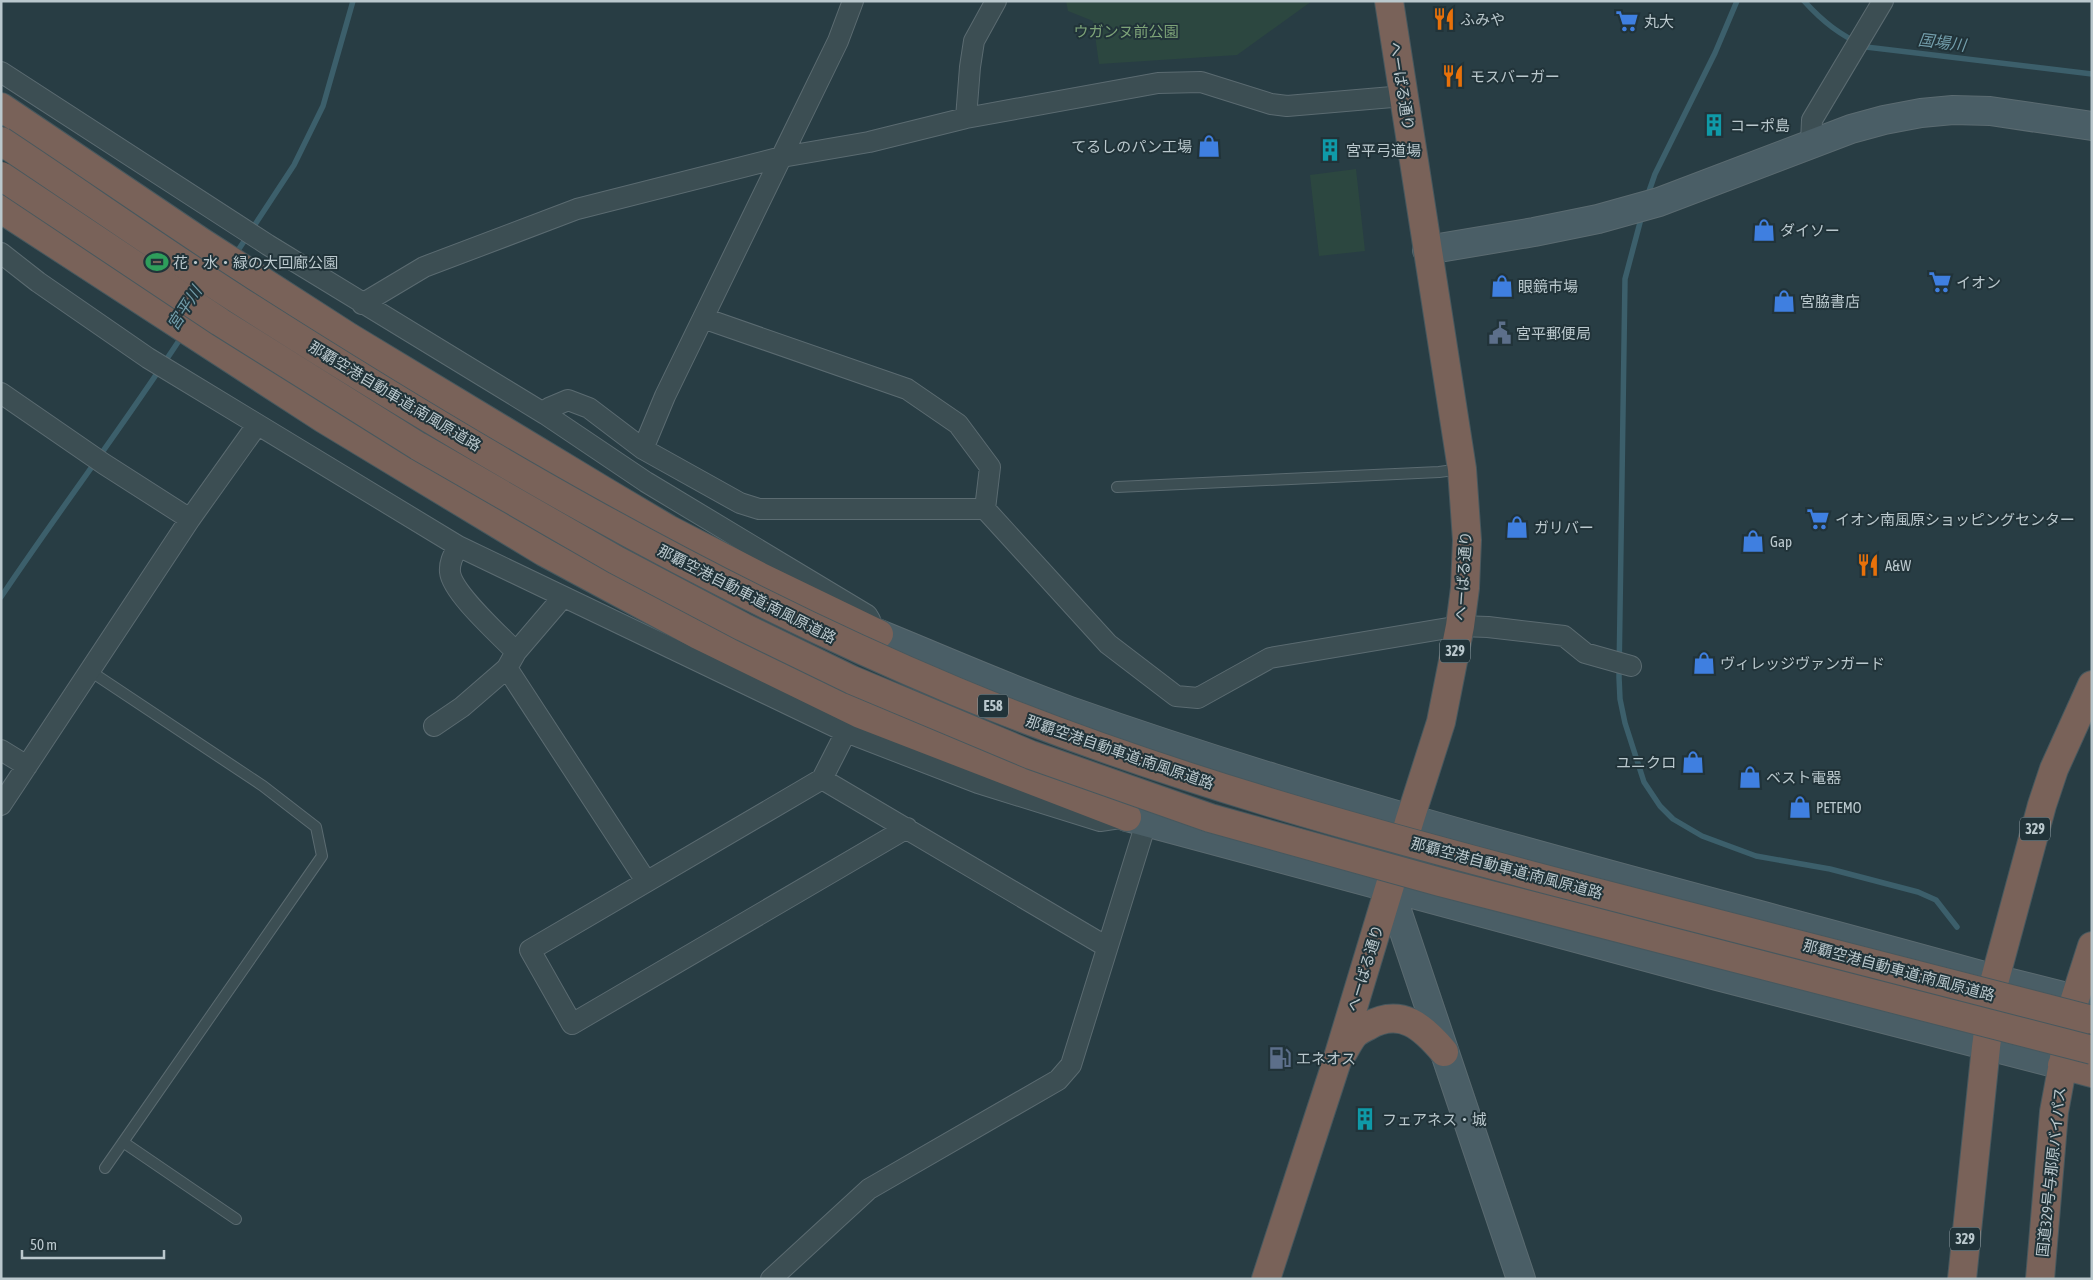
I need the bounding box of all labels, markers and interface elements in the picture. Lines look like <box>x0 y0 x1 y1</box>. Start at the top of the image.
restaurant icon: ふみや <box>1431 6 1457 32</box>
supermarket icon: 丸大 <box>1614 8 1640 34</box>
place label: ふみや <box>1460 11 1505 28</box>
place label: 丸大 <box>1644 13 1674 30</box>
park label: ウガンヌ前公園 <box>1073 23 1179 40</box>
water label: 国場川 <box>1917 30 1969 54</box>
street label: へーばる通り <box>1387 40 1417 132</box>
restaurant icon: モスバーガー <box>1440 63 1466 89</box>
place label: モスバーガー <box>1470 68 1560 85</box>
building icon: コーポ島 <box>1701 112 1727 138</box>
place label: コーポ島 <box>1730 117 1790 134</box>
shop icon: てるしのパン工場 <box>1196 133 1222 159</box>
building icon: 宮平弓道場 <box>1317 137 1343 163</box>
place label: てるしのパン工場 <box>1071 138 1192 155</box>
place label: 宮平弓道場 <box>1346 142 1421 159</box>
shop icon: ダイソー <box>1751 217 1777 243</box>
place label: ダイソー <box>1780 222 1840 239</box>
sports icon: 花・水・緑の大回廊公園 <box>144 249 170 275</box>
place label: 花・水・緑の大回廊公園 <box>173 254 338 271</box>
supermarket icon: イオン <box>1927 269 1953 295</box>
shop icon: 眼鏡市場 <box>1489 273 1515 299</box>
place label: イオン <box>1956 274 2001 291</box>
place label: 眼鏡市場 <box>1518 278 1578 295</box>
water label: 宮平川 <box>163 281 206 333</box>
shop icon: 宮脇書店 <box>1771 288 1797 314</box>
place label: 宮脇書店 <box>1800 293 1860 310</box>
public building icon: 宮平郵便局 <box>1487 320 1513 346</box>
place label: 宮平郵便局 <box>1516 325 1591 342</box>
street label: 那覇空港自動車道;南風原道路 <box>306 338 484 454</box>
supermarket icon: イオン南風原ショッピングセンター <box>1805 506 1831 532</box>
place label: イオン南風原ショッピングセンター <box>1835 511 2075 528</box>
shop icon: ガリバー <box>1504 514 1530 540</box>
place label: ガリバー <box>1534 519 1594 536</box>
shop icon: Gap <box>1740 528 1766 554</box>
street label: へーばる通り <box>1451 531 1475 621</box>
place label: Gap <box>1770 533 1792 550</box>
street label: 那覇空港自動車道;南風原道路 <box>655 542 839 646</box>
restaurant icon: A&W <box>1855 552 1881 578</box>
place label: A&W <box>1885 557 1911 574</box>
road number: 329 <box>1440 640 1470 662</box>
shop icon: ヴィレッジヴァンガード <box>1691 650 1717 676</box>
place label: ヴィレッジヴァンガード <box>1720 655 1885 672</box>
road number: E58 <box>978 694 1008 718</box>
street label: 那覇空港自動車道;南風原道路 <box>1024 712 1216 792</box>
shop icon: ユニクロ <box>1680 749 1706 775</box>
place label: ユニクロ <box>1616 754 1676 771</box>
shop icon: ベスト電器 <box>1737 764 1763 790</box>
place label: ベスト電器 <box>1766 769 1841 786</box>
shop icon: PETEMO <box>1787 794 1813 820</box>
place label: PETEMO <box>1816 799 1862 816</box>
road number: 329 <box>2020 818 2050 841</box>
street label: 那覇空港自動車道;南風原道路 <box>1409 834 1605 902</box>
street label: へーばる通り <box>1344 922 1386 1014</box>
street label: 那覇空港自動車道;南風原道路 <box>1801 936 1997 1004</box>
fuel station icon: エネオス <box>1267 1045 1293 1071</box>
place label: エネオス <box>1296 1050 1356 1067</box>
street label: 国道329号与那原バイパス <box>2034 1086 2068 1258</box>
building icon: フェアネス・城 <box>1352 1106 1378 1132</box>
place label: フェアネス・城 <box>1382 1111 1487 1128</box>
scale bar <box>22 1228 165 1260</box>
road number: 329 <box>1950 1228 1980 1250</box>
text: 50 m <box>30 1236 57 1253</box>

